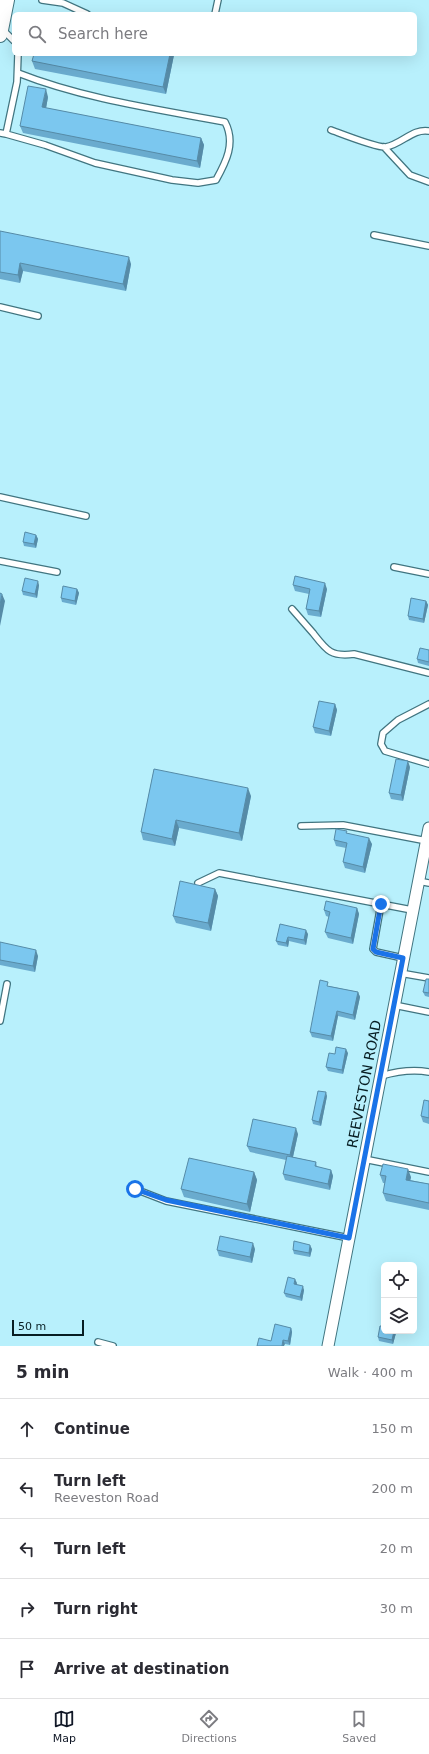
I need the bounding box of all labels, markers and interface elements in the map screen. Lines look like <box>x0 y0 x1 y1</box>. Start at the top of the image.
search box <box>12 12 417 56</box>
icon: search <box>26 23 48 45</box>
text: Search here <box>58 25 148 43</box>
route end <box>372 895 390 913</box>
street label: REEVESTON ROAD <box>344 1019 384 1149</box>
route start <box>126 1180 144 1198</box>
map controls <box>381 1262 417 1334</box>
button: locate <box>381 1262 417 1298</box>
button: layers <box>381 1298 417 1334</box>
scale bar <box>12 1318 84 1337</box>
text: 50 m <box>18 1320 46 1333</box>
text: 5 min <box>16 1362 69 1382</box>
text: Walk · 400 m <box>328 1365 413 1380</box>
icon: ahead <box>16 1418 38 1440</box>
text: Continue <box>54 1420 130 1438</box>
text: 150 m <box>371 1421 413 1436</box>
text: Turn left <box>54 1472 126 1490</box>
icon: left <box>16 1478 38 1500</box>
text: 200 m <box>371 1481 413 1496</box>
text: Reeveston Road <box>54 1490 159 1505</box>
icon: left <box>16 1538 38 1560</box>
text: Turn left <box>54 1540 126 1558</box>
text: 20 m <box>380 1541 413 1556</box>
icon: right <box>16 1598 38 1620</box>
text: Turn right <box>54 1600 138 1618</box>
text: 30 m <box>380 1601 413 1616</box>
icon: arrive <box>16 1658 38 1680</box>
text: Arrive at destination <box>54 1660 229 1678</box>
tab: Map <box>53 1708 76 1745</box>
tab: Directions <box>181 1708 237 1745</box>
tab: Saved <box>342 1708 376 1745</box>

